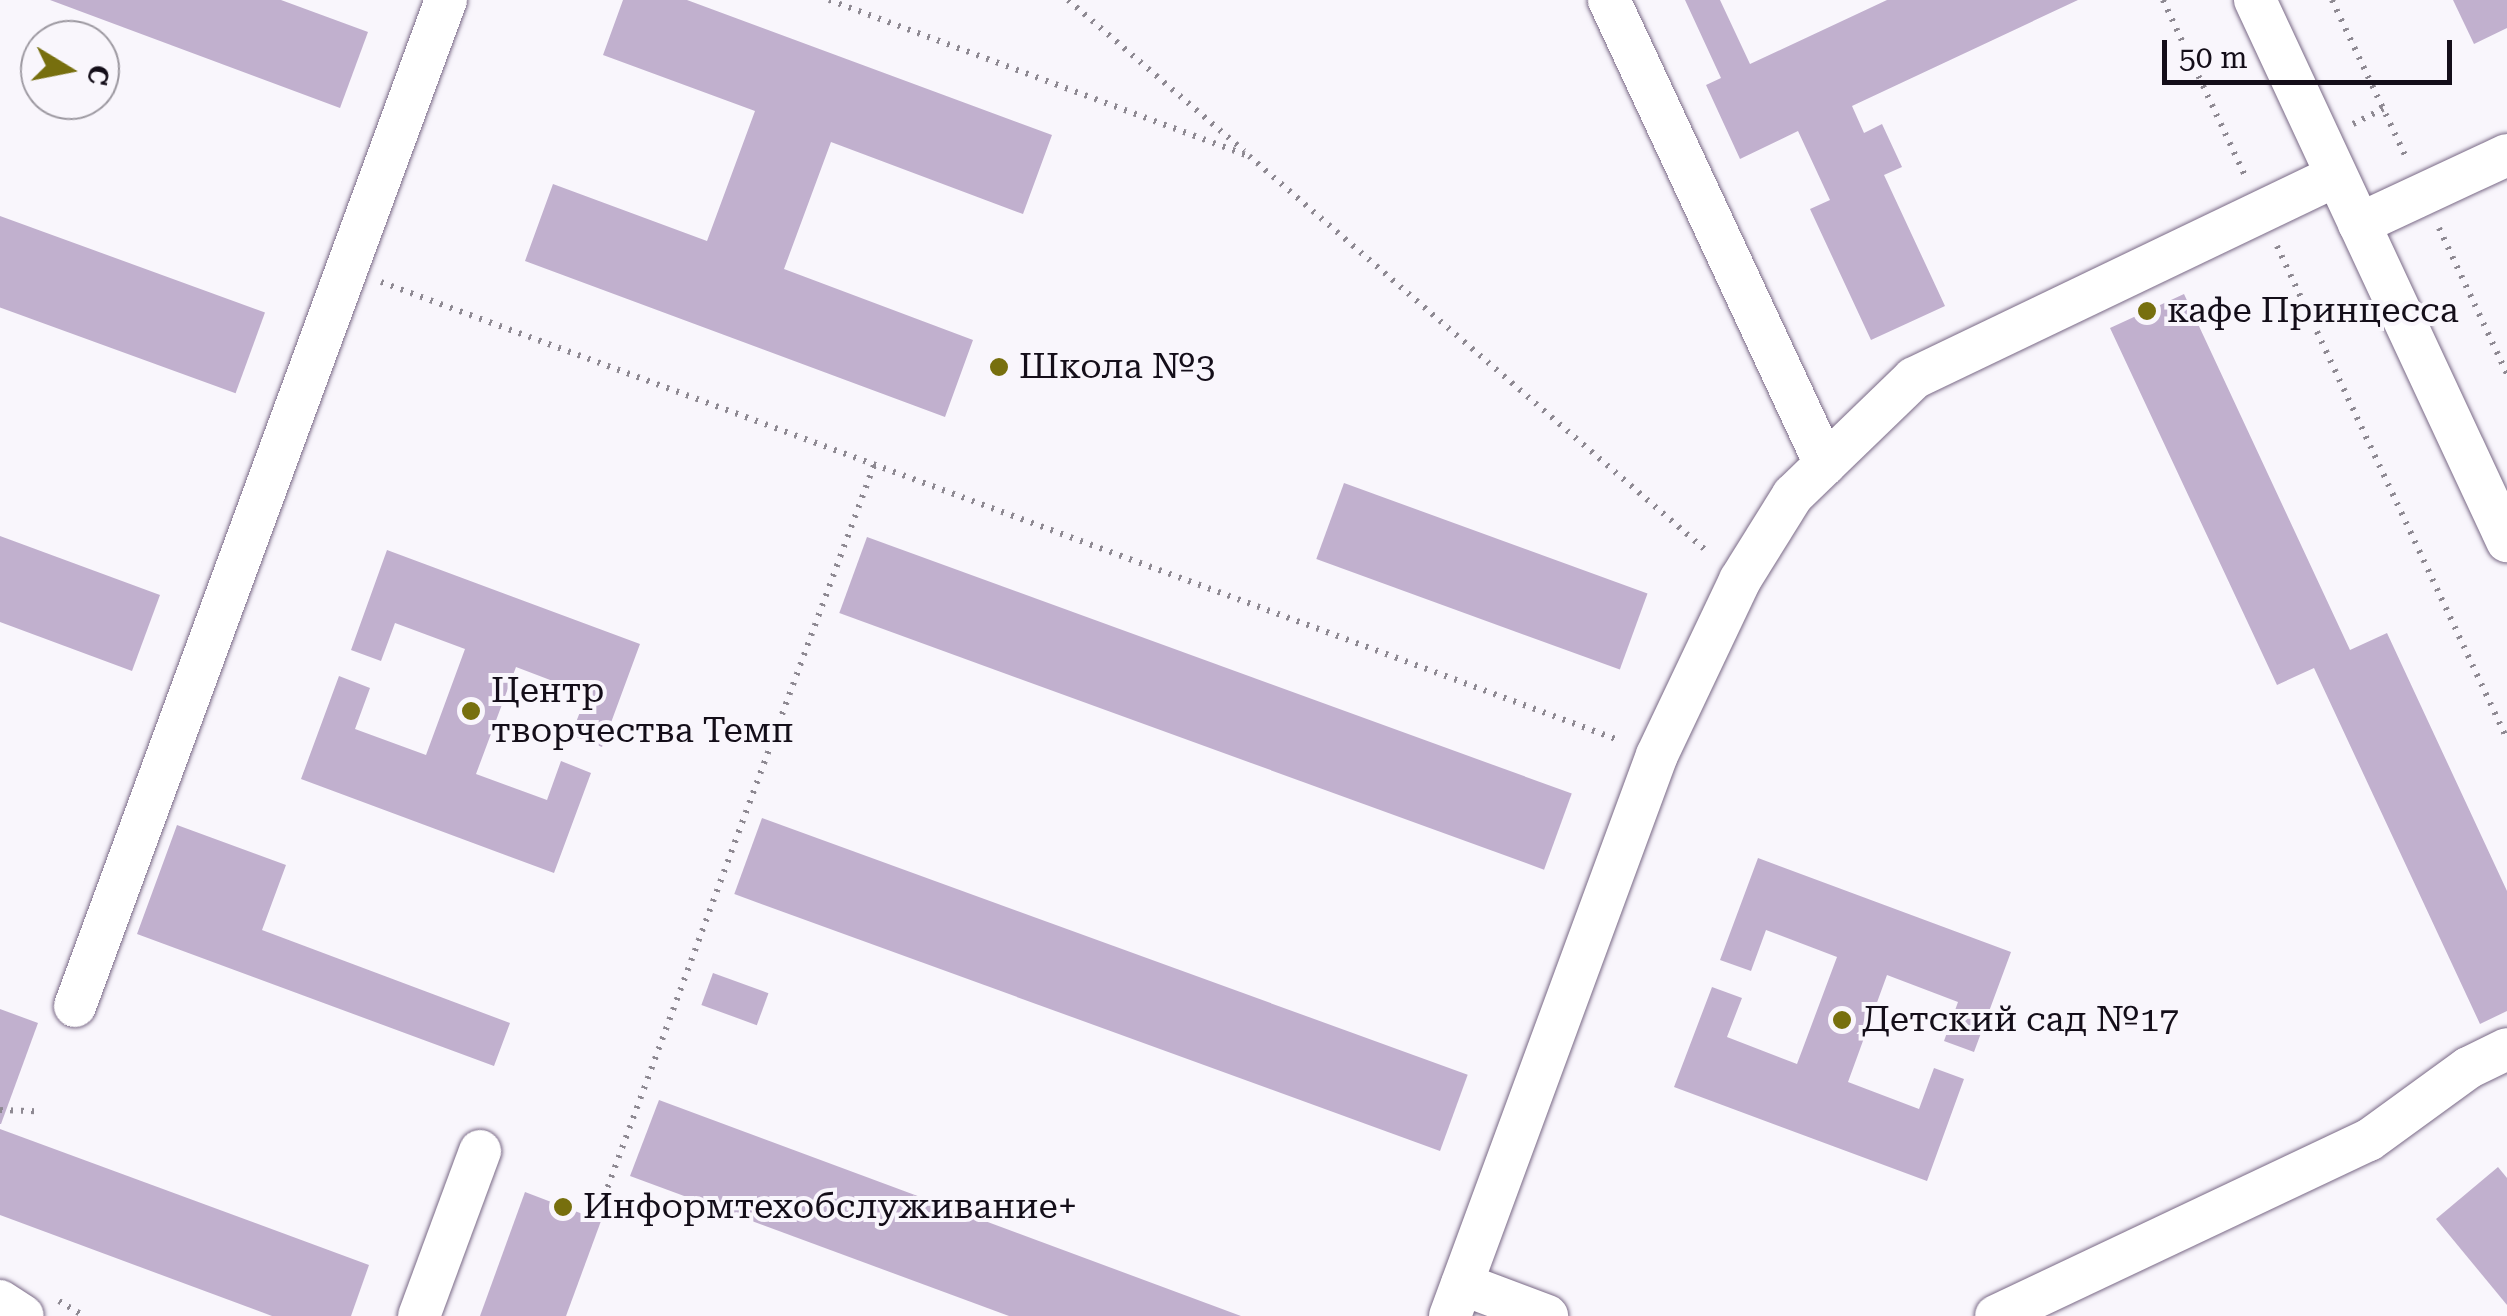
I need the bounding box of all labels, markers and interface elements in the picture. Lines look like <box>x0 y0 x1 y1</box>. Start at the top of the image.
north arrow <box>20 20 120 120</box>
scale bar <box>2167 20 2457 82</box>
text: 50 m <box>2179 40 2248 75</box>
text: С <box>80 62 116 87</box>
place label: кафе Принцесса <box>2167 290 2459 332</box>
marker: кафе Принцесса <box>2136 300 2158 322</box>
place label: Школа №3 <box>1019 346 1215 388</box>
marker: Школа №3 <box>988 356 1010 378</box>
place label: Центр творчества Темп <box>491 670 794 752</box>
marker: Центр творчества Темп <box>460 700 482 722</box>
place label: Детский сад №17 <box>1862 999 2179 1041</box>
marker: Детский сад №17 <box>1831 1009 1853 1031</box>
place label: Информтехобслуживание+ <box>583 1186 1077 1228</box>
marker: Информтехобслуживание+ <box>552 1196 574 1218</box>

